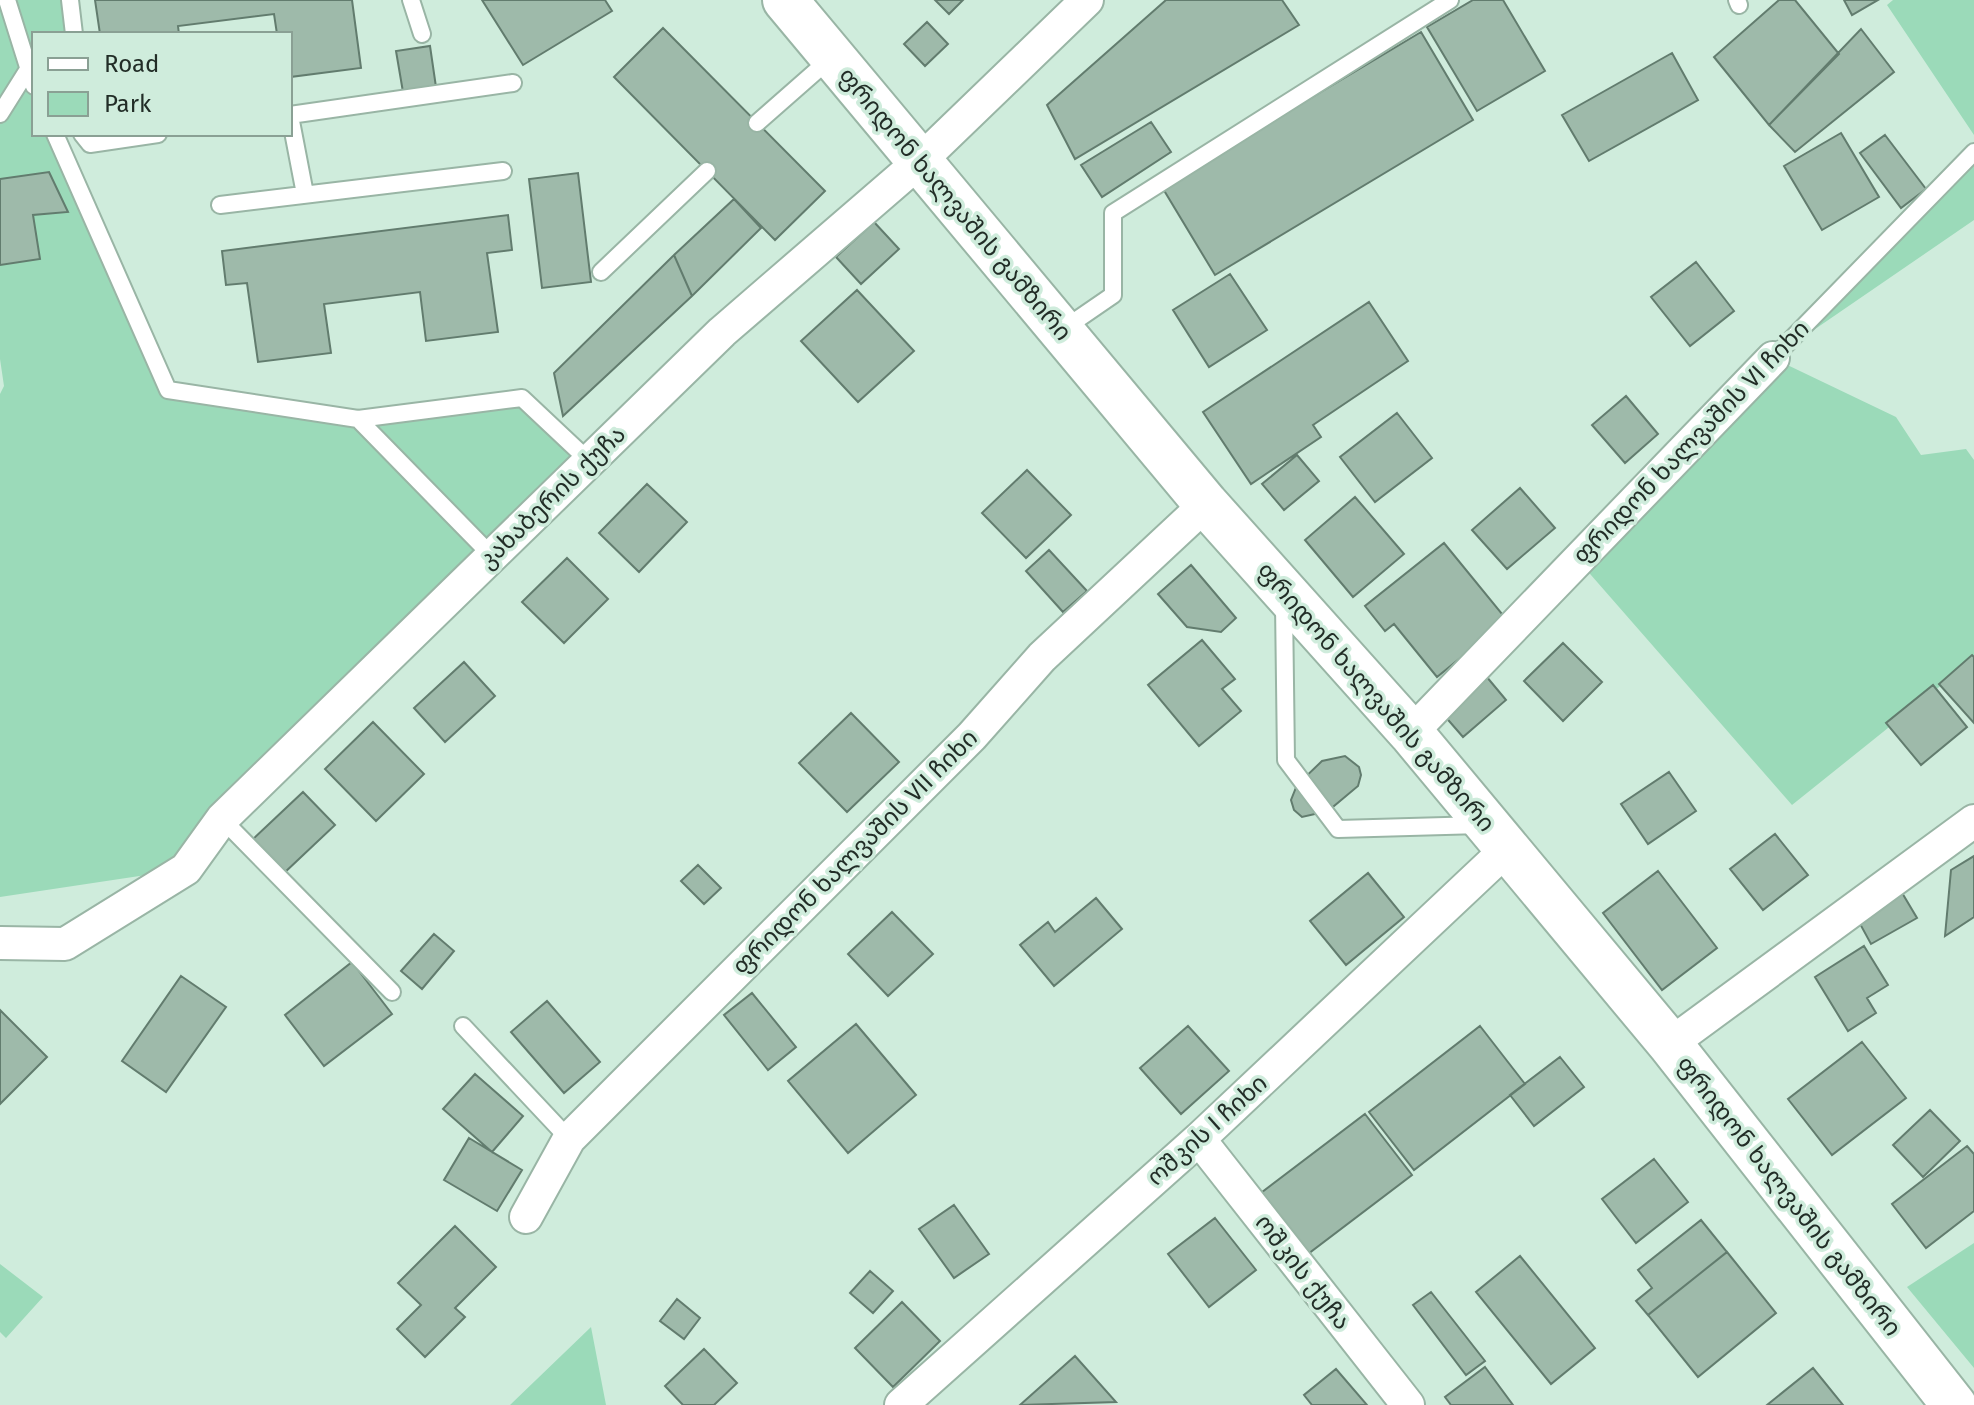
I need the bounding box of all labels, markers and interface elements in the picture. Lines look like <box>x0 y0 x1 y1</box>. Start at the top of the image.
legend <box>32 32 292 136</box>
text: Road <box>104 50 159 78</box>
street label: ფრიდონ ხალვაშის გამზირი <box>833 62 1077 346</box>
text: Park <box>104 90 152 118</box>
street label: ფრიდონ ხალვაშის VI ჩიხი <box>1567 314 1815 570</box>
street label: კახაბერის ქუჩა <box>473 420 631 574</box>
street label: ფრიდონ ხალვაშის გამზირი <box>1251 557 1501 837</box>
street label: ფრიდონ ხალვაშის VII ჩიხი <box>727 724 983 980</box>
street label: ფრიდონ ხალვაშის გამზირი <box>1671 1050 1907 1342</box>
street label: ოშკის I ჩიხი <box>1141 1069 1273 1191</box>
street label: ოშკის ქუჩა <box>1249 1209 1357 1335</box>

